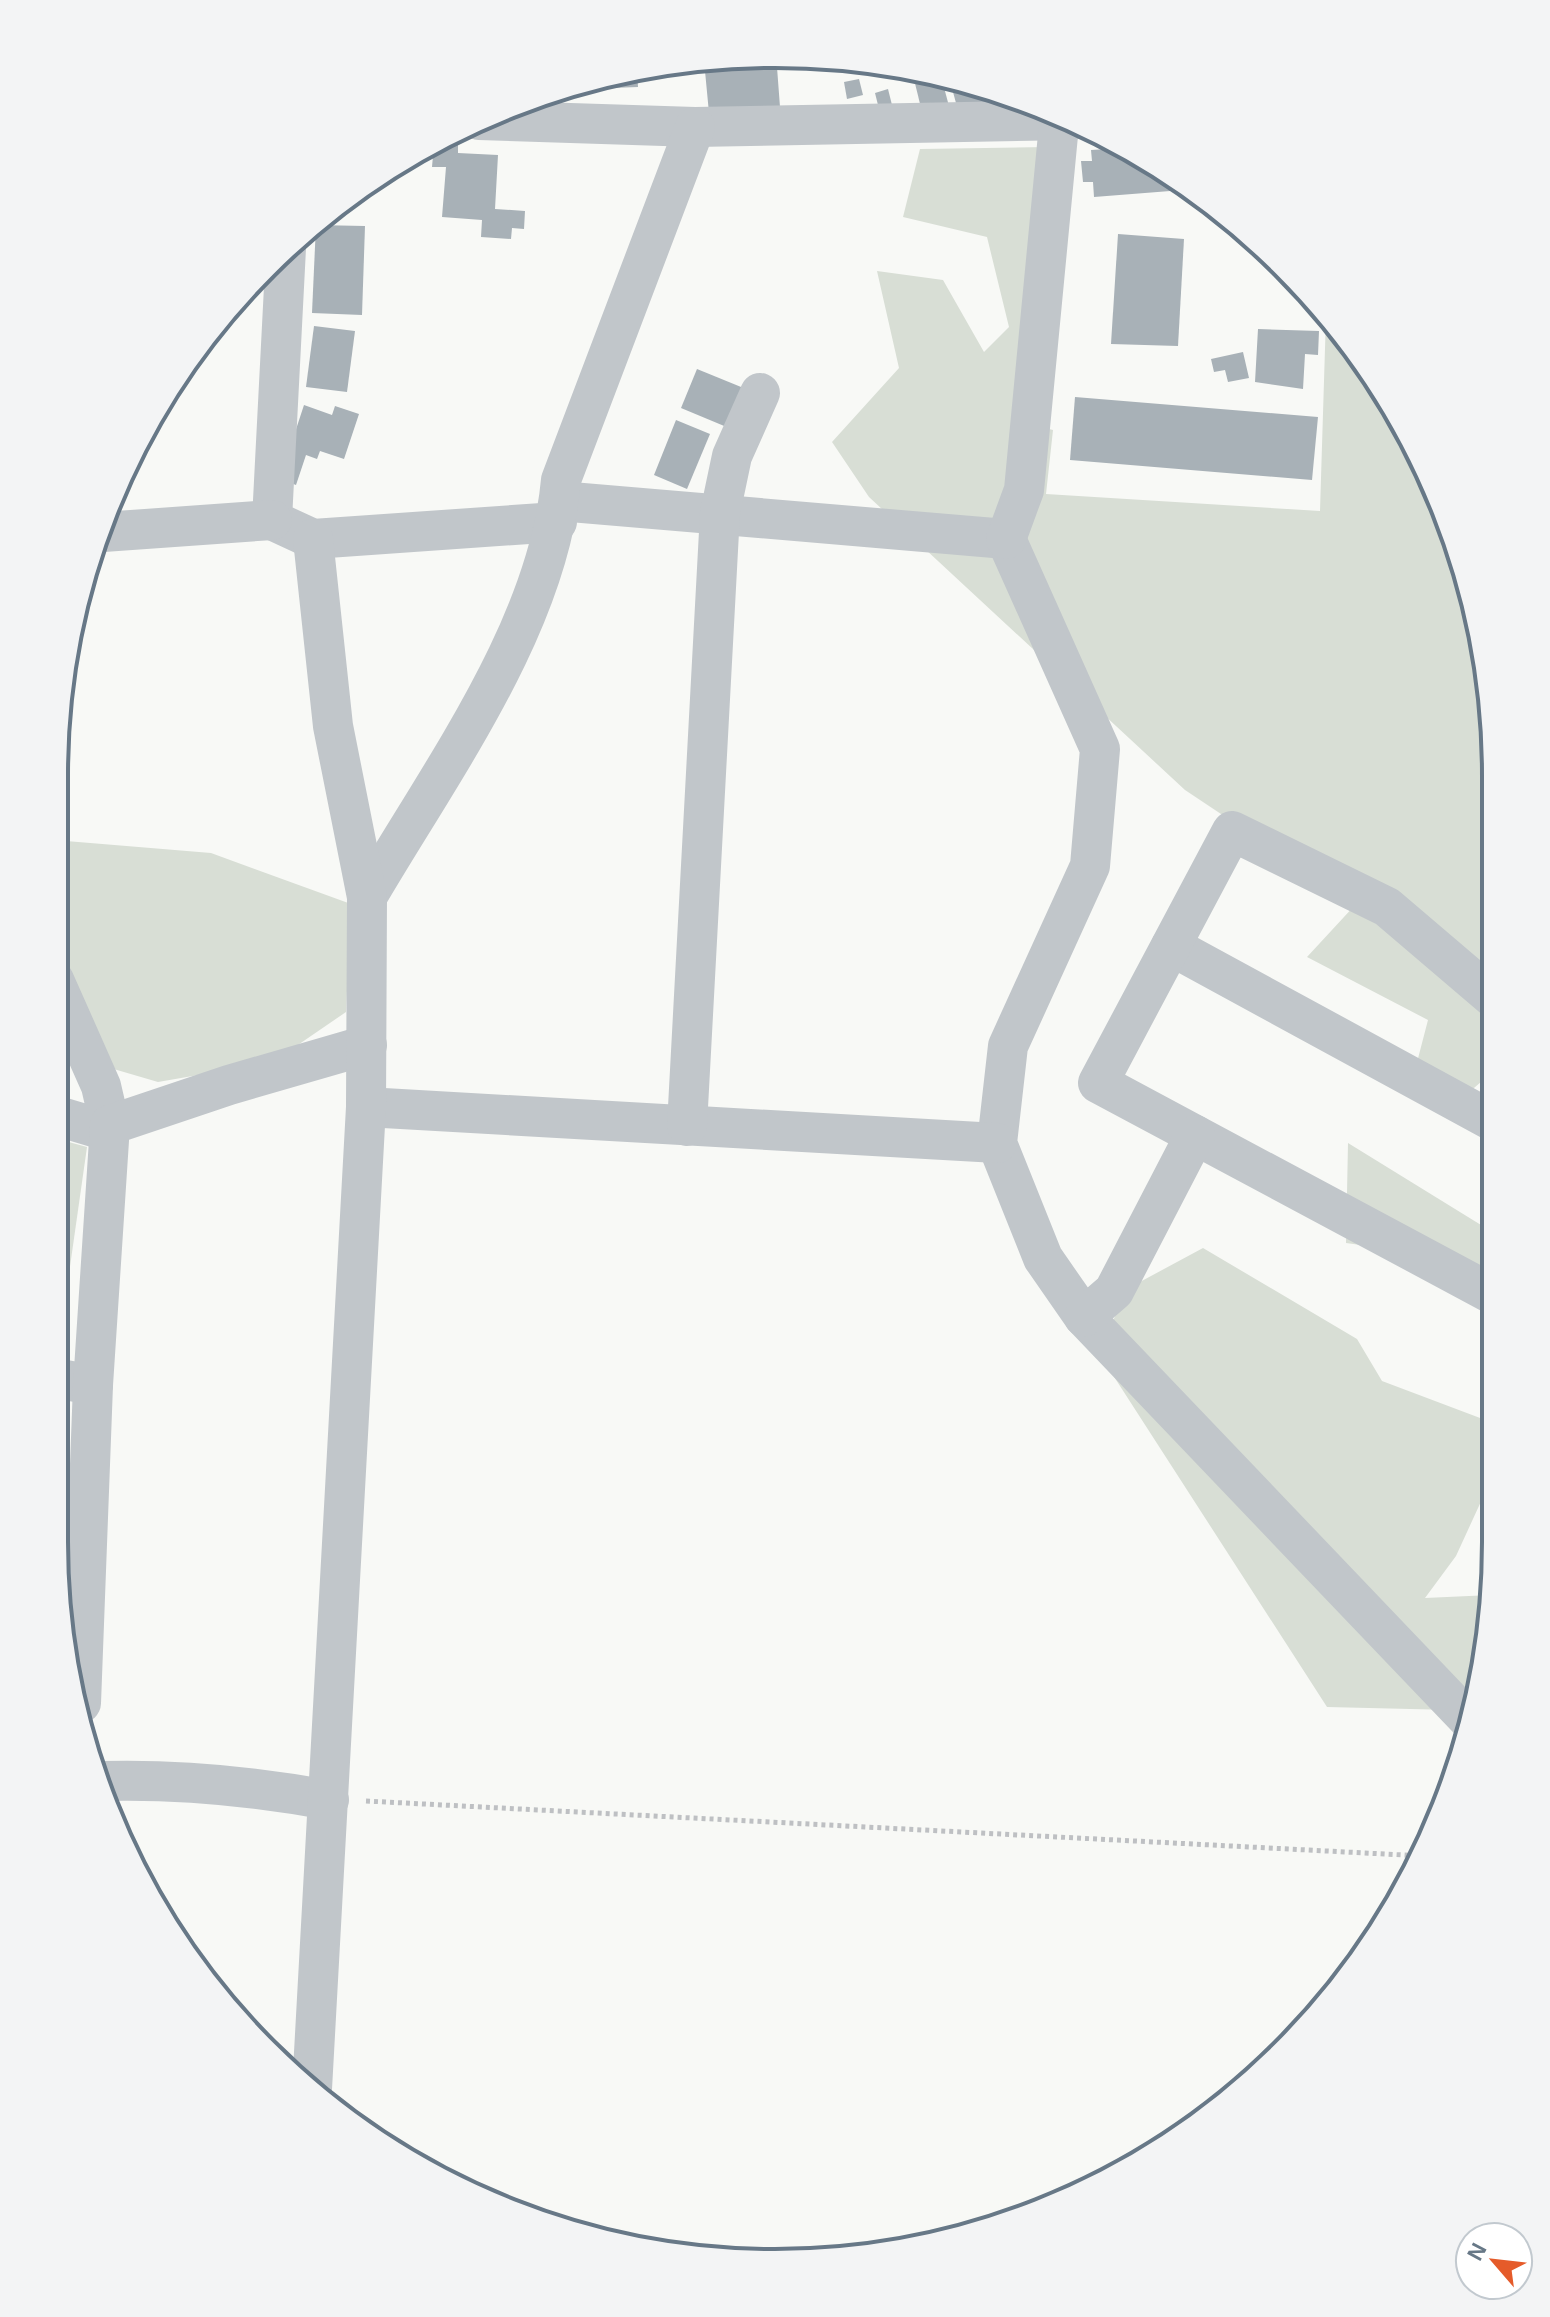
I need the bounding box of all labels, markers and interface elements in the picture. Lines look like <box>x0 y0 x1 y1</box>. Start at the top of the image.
north arrow <box>1454 2221 1534 2301</box>
text: N <box>1462 2239 1492 2265</box>

